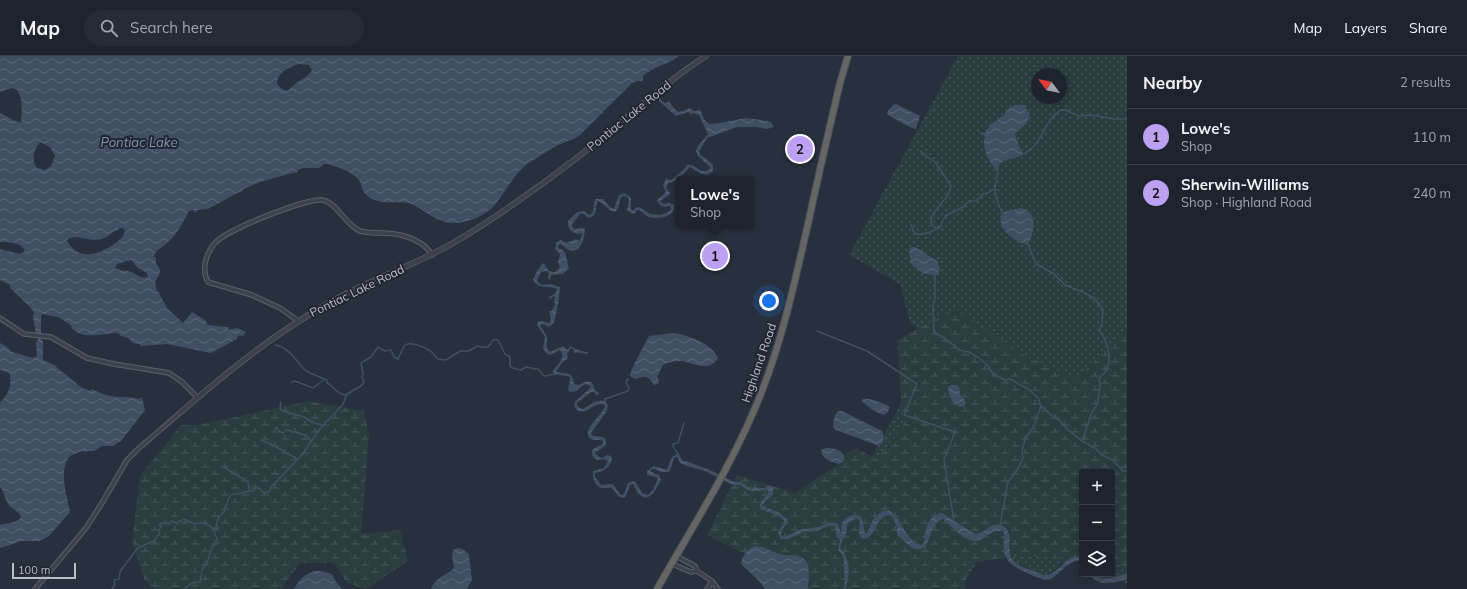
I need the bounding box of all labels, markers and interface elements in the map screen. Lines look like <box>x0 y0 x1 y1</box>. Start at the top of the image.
search box <box>84 10 364 46</box>
text: Map <box>20 16 60 40</box>
icon: search <box>98 17 120 39</box>
text: Search here <box>130 18 213 37</box>
text: Map <box>1293 19 1322 37</box>
text: Layers <box>1344 19 1387 37</box>
text: Share <box>1409 19 1447 37</box>
north arrow <box>1031 68 1067 104</box>
text: Nearby <box>1143 72 1202 93</box>
text: 2 results <box>1400 74 1451 90</box>
street label: Pontiac Lake Road <box>584 77 674 154</box>
text: Lowe's <box>1181 119 1231 138</box>
text: 1 <box>1152 129 1160 145</box>
text: 110 m <box>1413 129 1451 145</box>
water label: Pontiac Lake <box>101 134 177 150</box>
pin: 2 <box>787 134 813 164</box>
text: Shop <box>1181 138 1212 154</box>
text: Sherwin-Williams <box>1181 175 1309 194</box>
popup <box>676 176 754 228</box>
text: Lowe's <box>690 185 740 204</box>
text: 2 <box>1152 185 1160 201</box>
text: 240 m <box>1413 185 1451 201</box>
text: Shop · Highland Road <box>1181 194 1312 210</box>
text: Shop <box>690 204 721 220</box>
pin: 1 <box>702 241 728 271</box>
street label: Pontiac Lake Road <box>307 261 407 320</box>
your location <box>759 291 779 311</box>
street label: Highland Road <box>738 321 779 405</box>
map controls <box>1079 469 1115 577</box>
button: + <box>1079 469 1115 505</box>
button: − <box>1079 505 1115 541</box>
button: layers <box>1079 541 1115 577</box>
scale bar <box>12 561 76 580</box>
text: 100 m <box>18 563 50 577</box>

